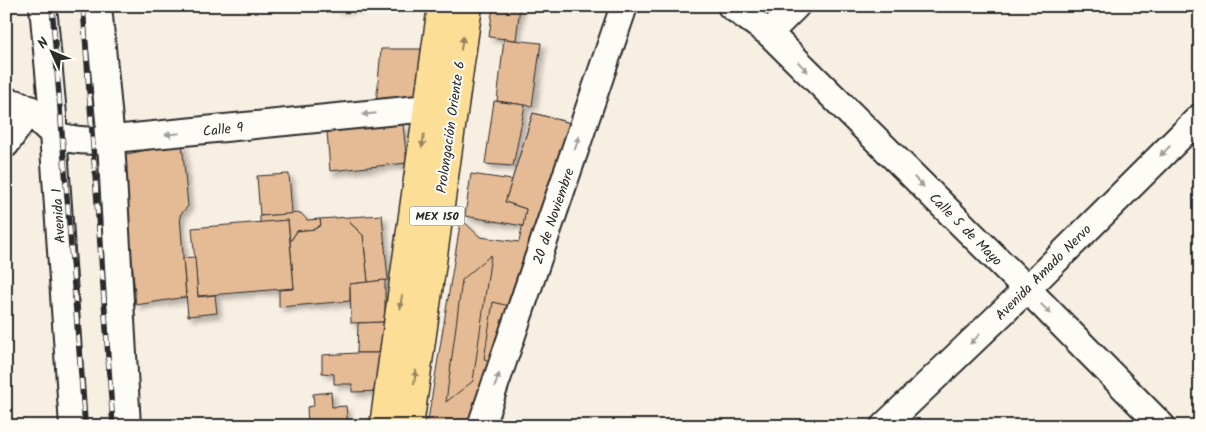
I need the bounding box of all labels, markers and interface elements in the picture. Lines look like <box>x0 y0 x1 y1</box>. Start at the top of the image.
north arrow <box>28 28 78 78</box>
text: N <box>32 33 54 54</box>
one-way arrow <box>459 35 467 51</box>
street label: Prolongación Oriente 6 <box>431 60 471 195</box>
one-way arrow <box>797 61 809 73</box>
one-way arrow <box>360 110 376 118</box>
street label: Calle 9 <box>202 117 245 143</box>
one-way arrow <box>164 130 180 138</box>
one-way arrow <box>419 134 427 150</box>
one-way arrow <box>574 135 582 150</box>
one-way arrow <box>1159 145 1171 157</box>
street label: 20 de Noviembre <box>527 165 581 267</box>
one-way arrow <box>913 176 925 188</box>
street label: Avenida 1 <box>46 188 72 244</box>
street label: Calle 5 de Mayo <box>923 188 1007 272</box>
road number: MEX 150 <box>410 207 464 226</box>
street label: Avenida Amado Nervo <box>990 219 1097 326</box>
one-way arrow <box>397 295 405 311</box>
one-way arrow <box>1040 302 1052 314</box>
one-way arrow <box>969 333 981 345</box>
one-way arrow <box>411 369 419 385</box>
one-way arrow <box>494 372 501 387</box>

